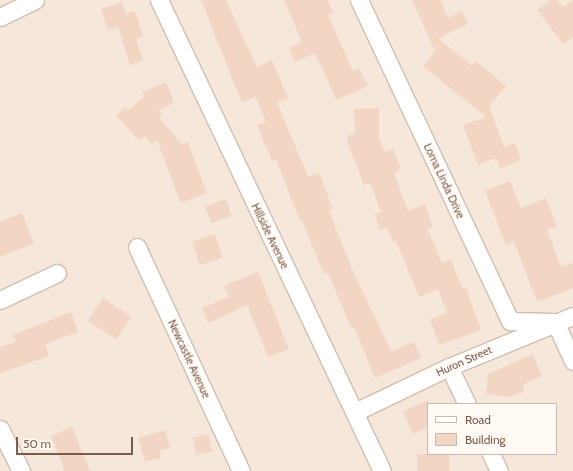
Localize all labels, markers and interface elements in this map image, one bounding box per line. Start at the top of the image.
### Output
street label: Loma Linda Drive [421,141,467,221]
street label: Hillside Avenue [248,201,292,271]
street label: Newcastle Avenue [165,318,213,400]
street label: Huron Street [434,343,494,379]
legend [427,403,557,455]
text: Road [465,412,491,427]
scale bar [18,429,135,455]
text: Building [465,432,506,447]
text: 50 m [23,436,51,451]

